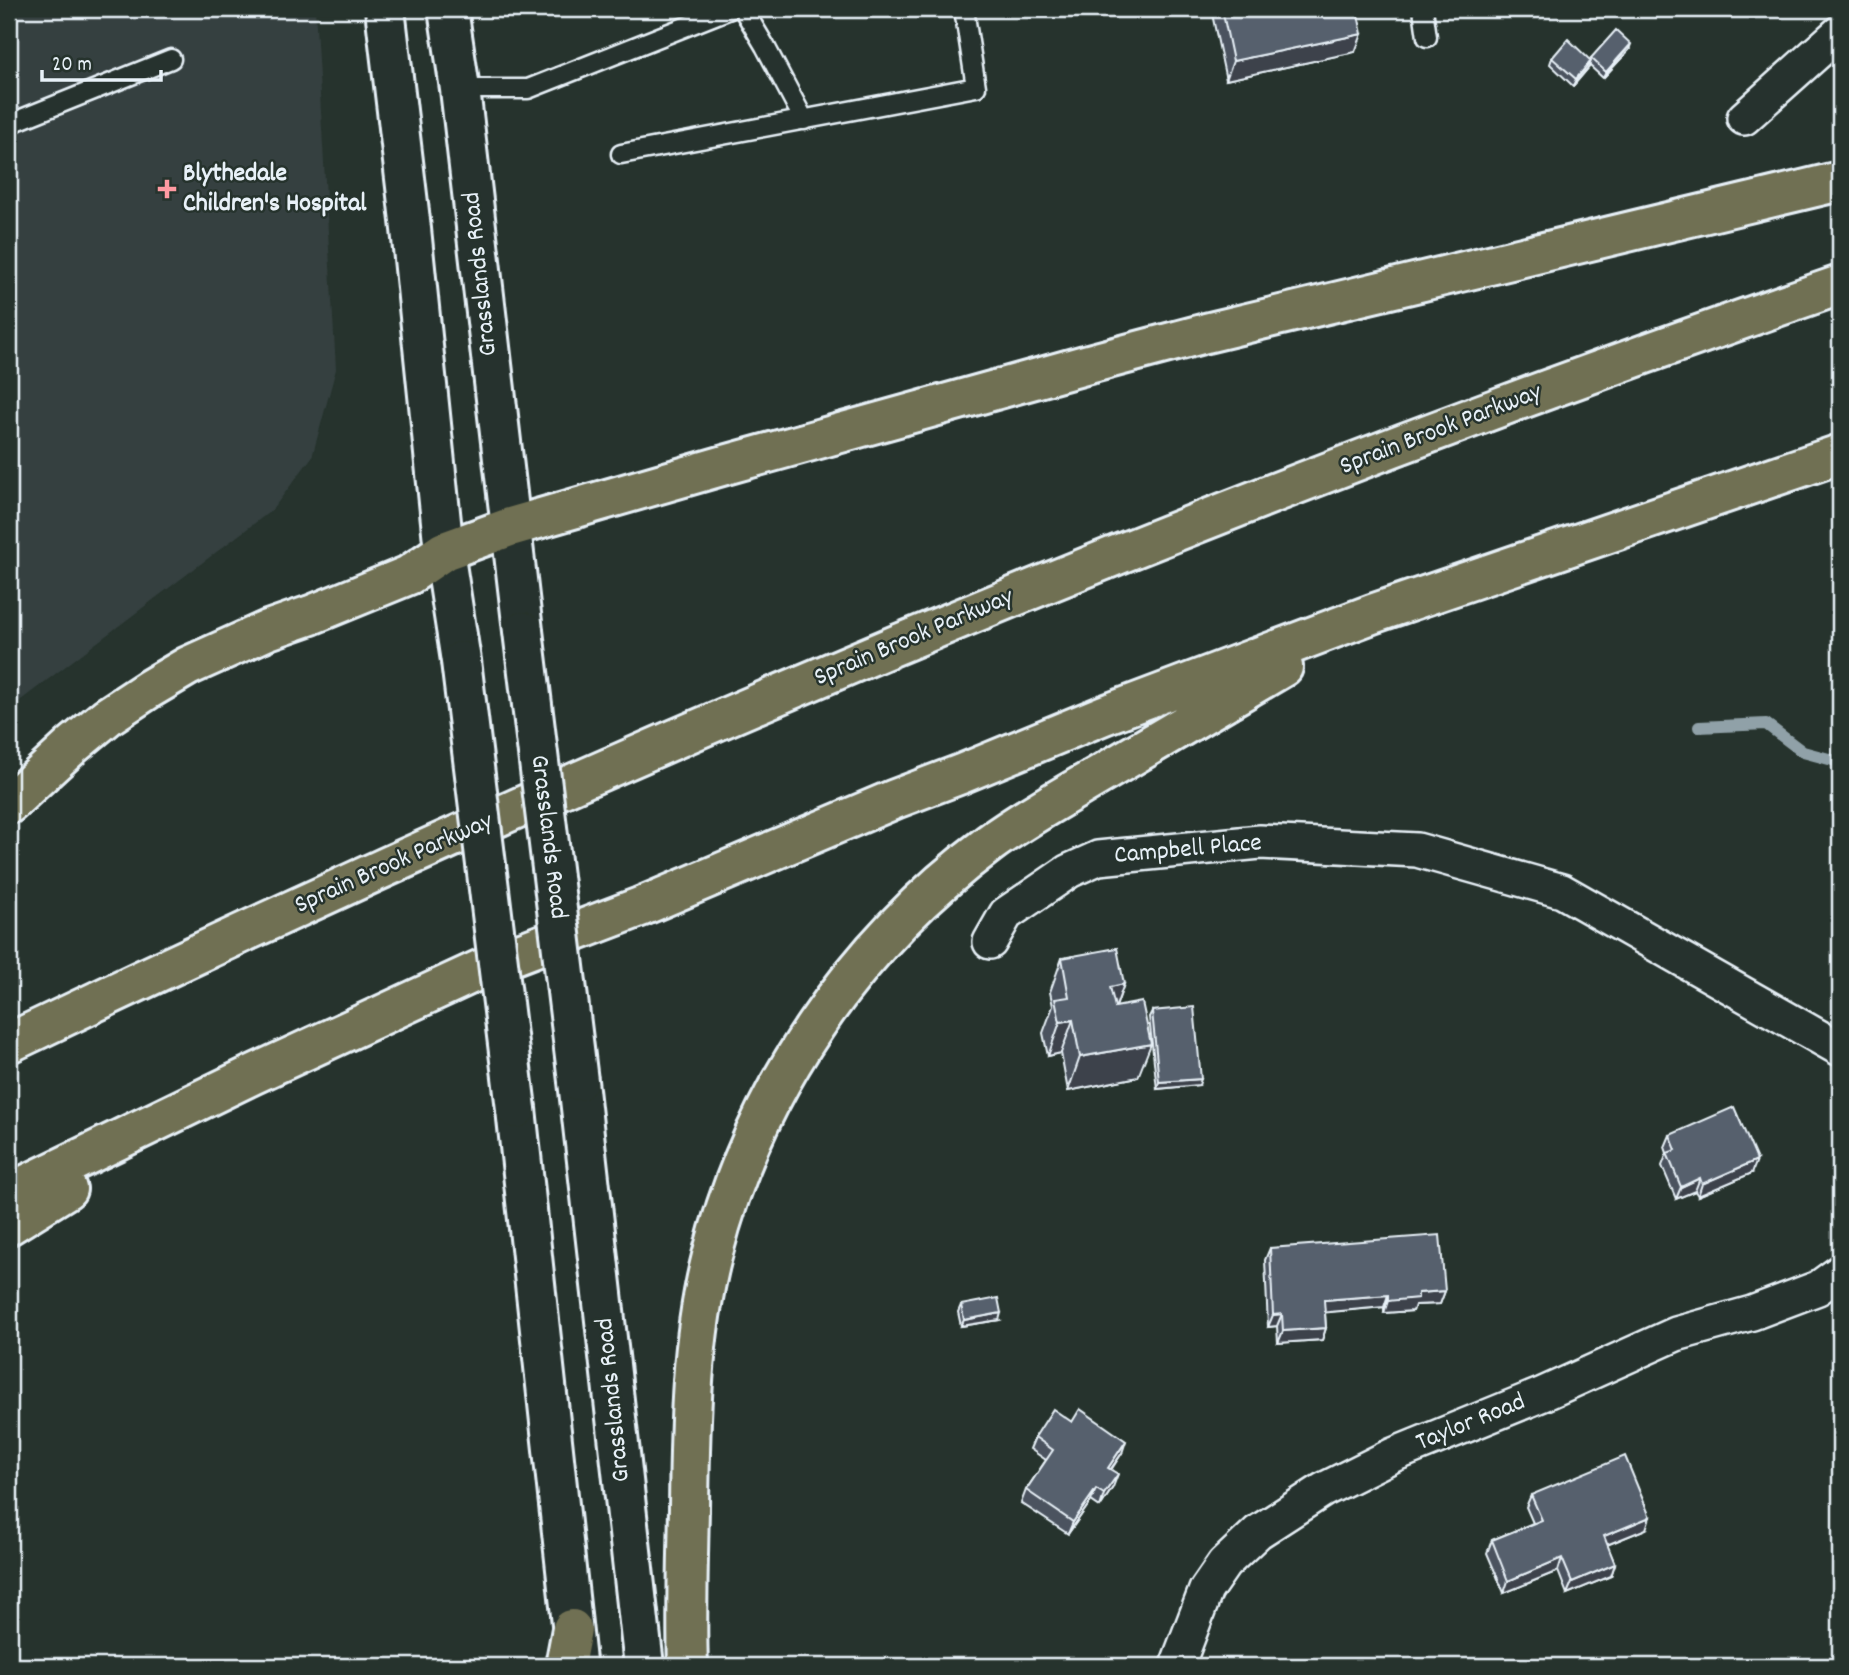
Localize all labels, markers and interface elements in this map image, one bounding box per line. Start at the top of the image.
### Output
scale bar [42,38,161,82]
text: 20 m [52,51,92,81]
place label: Blythedale Children's Hospital [183,156,367,223]
marker: Blythedale Children's Hospital [157,179,177,199]
street label: Grasslands Road [454,190,508,358]
street label: Sprain Brook Parkway [1335,374,1548,486]
street label: Sprain Brook Parkway [809,579,1020,697]
street label: Grasslands Road [520,753,576,921]
street label: Sprain Brook Parkway [289,803,499,924]
street label: Campbell Place [1113,825,1263,875]
street label: Grasslands Road [587,1316,641,1484]
street label: Taylor Road [1411,1384,1531,1462]

